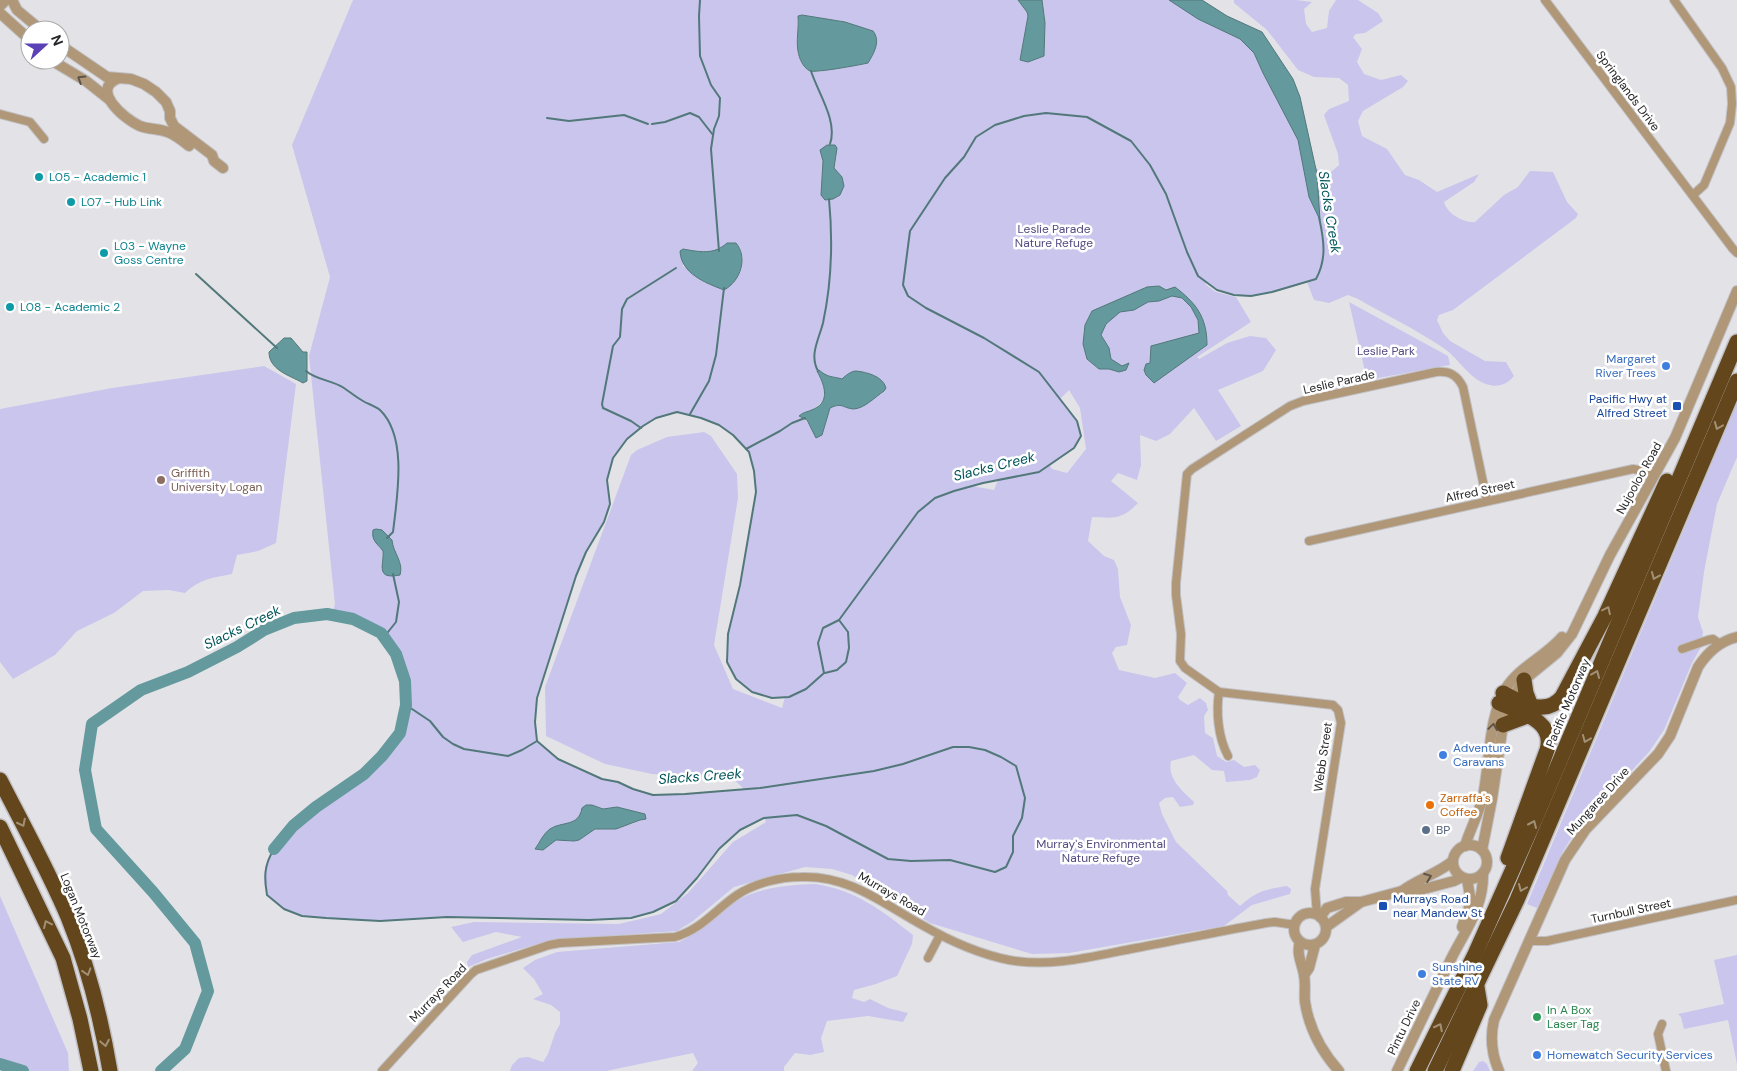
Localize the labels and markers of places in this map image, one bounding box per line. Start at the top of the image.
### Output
place label: L05 - Academic 1 [49,169,146,185]
marker: L05 - Academic 1 [33,171,45,183]
place label: L07 - Hub Link [81,194,162,210]
marker: L07 - Hub Link [65,196,77,208]
place label: L03 - Wayne Goss Centre [114,238,186,268]
marker: L03 - Wayne Goss Centre [98,247,110,259]
place label: L08 - Academic 2 [20,299,120,315]
marker: L08 - Academic 2 [4,301,16,313]
place label: Margaret River Trees [1596,351,1656,381]
marker: Margaret River Trees [1660,360,1672,372]
place label: Pacific Hwy at Alfred Street [1589,391,1667,421]
marker: Pacific Hwy at Alfred Street [1671,400,1683,412]
place label: Griffith University Logan [171,465,263,495]
marker: Griffith University Logan [155,474,167,486]
place label: Adventure Caravans [1453,740,1511,770]
marker: Adventure Caravans [1437,749,1449,761]
place label: Zarraffa's Coffee [1440,790,1491,820]
marker: Zarraffa's Coffee [1424,799,1436,811]
place label: BP [1436,822,1450,838]
marker: BP [1420,824,1432,836]
place label: Murrays Road near Mandew St [1393,891,1483,921]
marker: Murrays Road near Mandew St [1377,900,1389,912]
place label: Sunshine State RV [1432,959,1482,989]
marker: Sunshine State RV [1416,968,1428,980]
place label: In A Box Laser Tag [1547,1002,1600,1032]
marker: In A Box Laser Tag [1531,1011,1543,1023]
place label: Homewatch Security Services [1547,1047,1713,1063]
marker: Homewatch Security Services [1531,1049,1543,1061]

